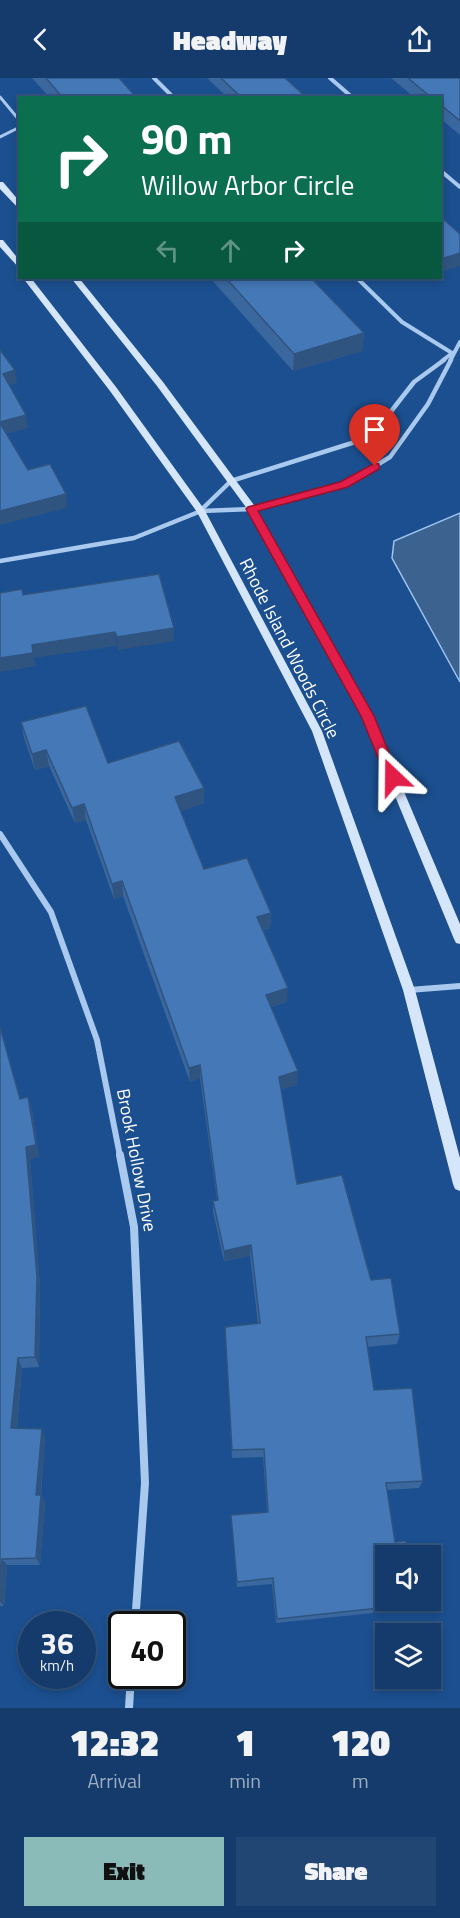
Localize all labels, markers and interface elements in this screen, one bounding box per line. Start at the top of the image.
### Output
text: Headway [173,19,287,60]
icon: back [24,23,57,56]
icon: share [403,23,436,56]
text: 90 m [141,106,233,170]
icon: right [42,120,120,198]
text: Willow Arbor Circle [141,164,354,205]
icon: left [151,234,184,267]
icon: ahead [214,234,247,267]
icon: right [277,234,310,267]
pin [349,404,400,466]
icon: arrive [358,413,391,446]
street label: Rhode Island Woods Circle [233,553,347,743]
position arrow [361,745,425,809]
street label: Brook Hollow Drive [110,1086,164,1234]
map controls [375,1545,441,1689]
button: sound [375,1545,441,1611]
speed limit sign: 40 [108,1611,186,1689]
text: 36 [40,1620,74,1666]
button: layers [375,1623,441,1689]
text: km/h [40,1654,74,1677]
text: 12:32 [70,1715,159,1770]
text: 1 [235,1715,255,1770]
text: 120 [331,1715,390,1770]
text: Arrival [87,1765,142,1796]
text: min [229,1765,261,1796]
text: m [352,1765,369,1796]
button: Exit [24,1837,224,1906]
button: Share [236,1837,436,1906]

